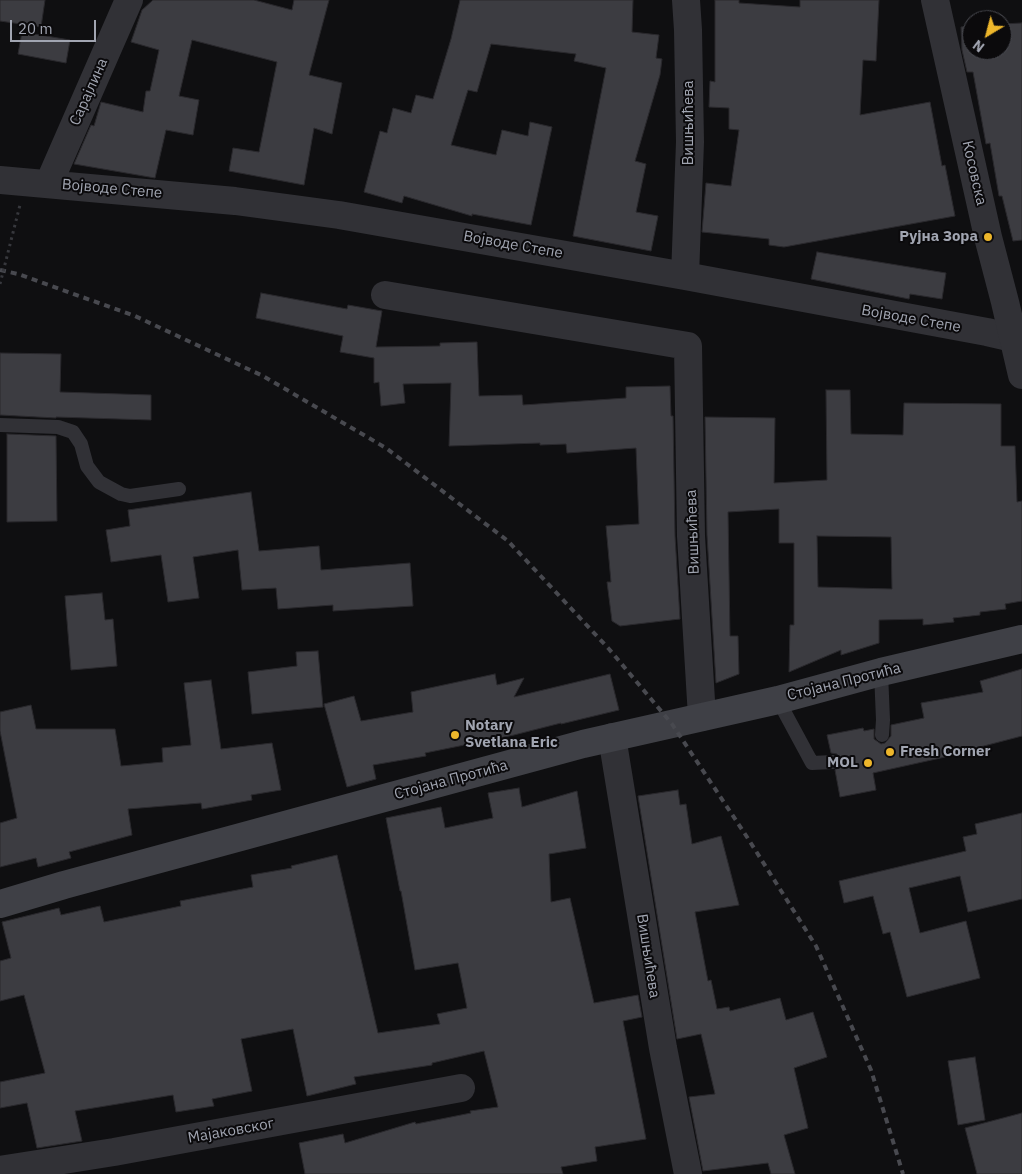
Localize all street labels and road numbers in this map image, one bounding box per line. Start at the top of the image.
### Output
street label: Сарајлина [66,55,112,129]
street label: Вишњићева [680,81,698,165]
street label: Косовска [958,139,990,207]
street label: Војводе Степе [61,176,163,202]
street label: Војводе Степе [462,227,564,263]
street label: Војводе Степе [860,301,962,337]
street label: Вишњићева [683,489,703,575]
street label: Стојана Протића [785,659,903,705]
street label: Стојана Протића [392,756,510,804]
street label: Вишњићева [632,913,664,999]
street label: Мајаковског [186,1115,276,1147]

